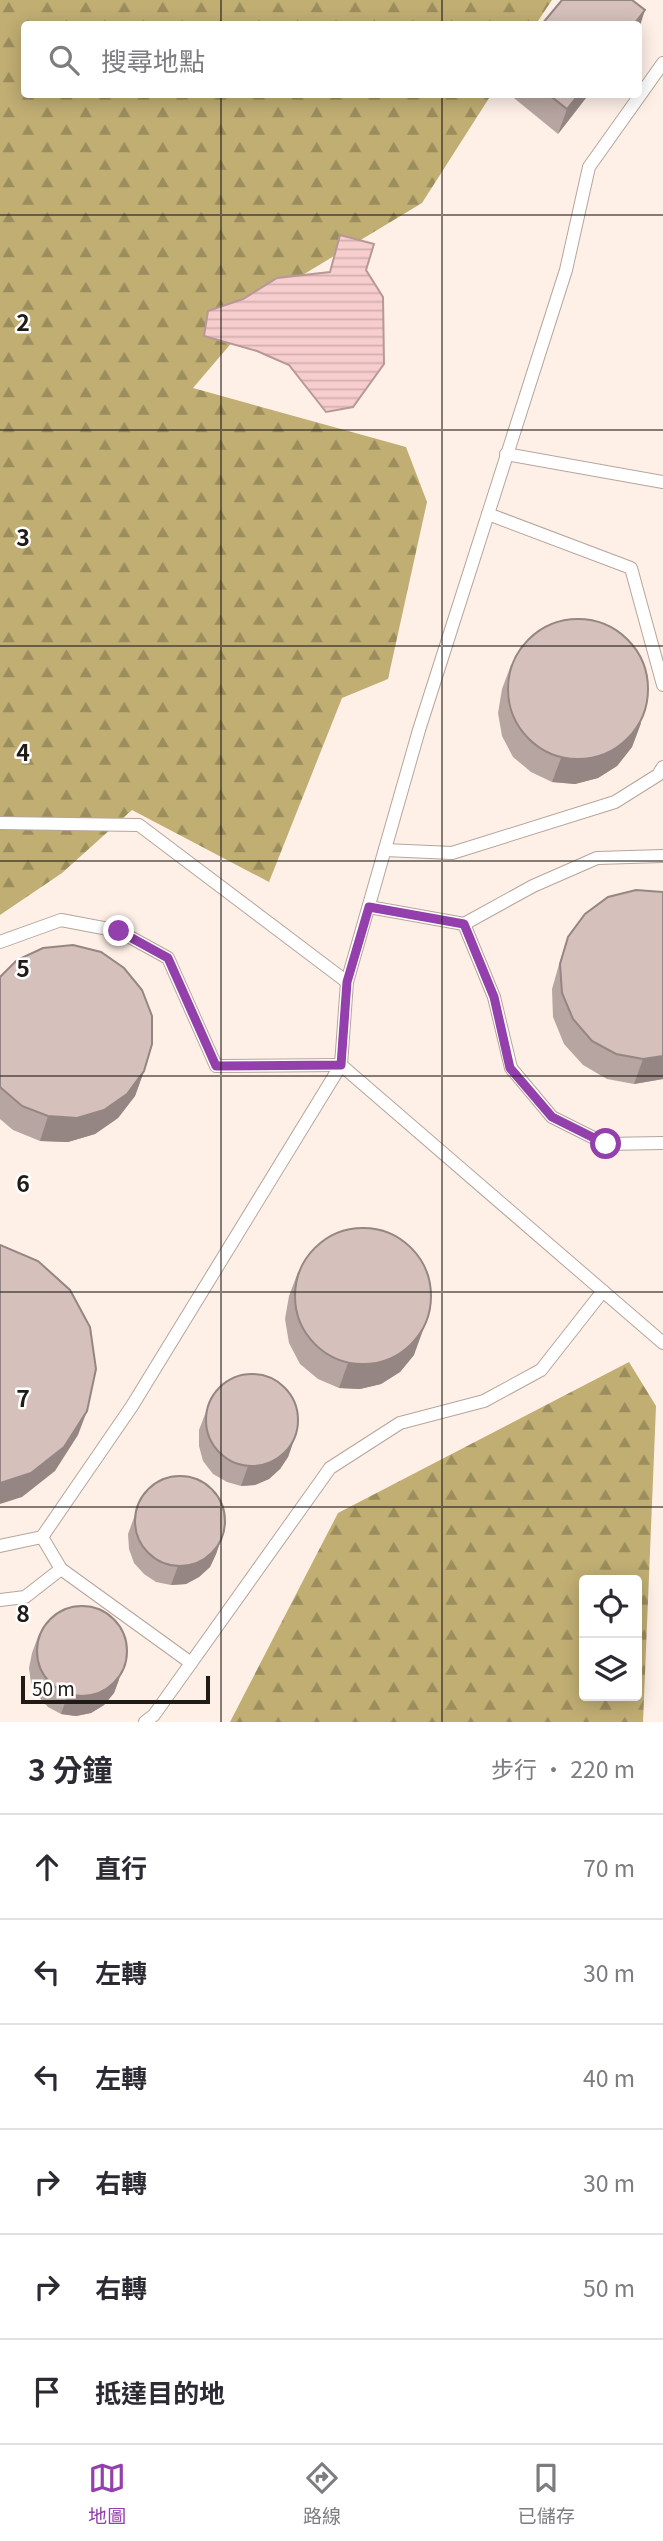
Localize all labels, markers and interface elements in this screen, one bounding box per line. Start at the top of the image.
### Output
search box [21,21,642,98]
icon: search [45,41,83,79]
text: 搜尋地點 [101,41,205,78]
text: 2 [16,304,30,338]
text: 3 [16,519,30,553]
text: 4 [16,734,30,768]
route end [103,915,134,946]
text: 5 [16,950,30,984]
route start [590,1128,621,1159]
text: 6 [16,1165,30,1199]
text: 7 [16,1380,30,1414]
map controls [579,1575,642,1701]
button: locate [579,1575,642,1638]
text: 8 [16,1595,30,1629]
button: layers [579,1638,642,1701]
scale bar [21,1673,210,1705]
text: 50 m [32,1674,75,1701]
text: 3 分鐘 [28,1746,113,1790]
text: 步行 · 220 m [491,1751,635,1785]
icon: ahead [28,1848,66,1886]
text: 直行 [95,1848,147,1885]
text: 70 m [583,1850,635,1884]
icon: left [28,1953,66,1991]
text: 左轉 [95,1953,147,1990]
text: 30 m [583,1955,635,1989]
icon: left [28,2058,66,2096]
text: 左轉 [95,2058,147,2095]
text: 40 m [583,2060,635,2094]
icon: right [28,2163,66,2201]
text: 右轉 [95,2163,147,2200]
text: 30 m [583,2165,635,2199]
icon: right [28,2268,66,2306]
text: 右轉 [95,2268,147,2305]
text: 50 m [583,2270,635,2304]
icon: arrive [28,2373,66,2411]
text: 抵達目的地 [95,2373,225,2410]
tab: 地圖 [88,2459,126,2528]
tab: 路線 [303,2459,341,2528]
tab: 已儲存 [518,2459,575,2528]

